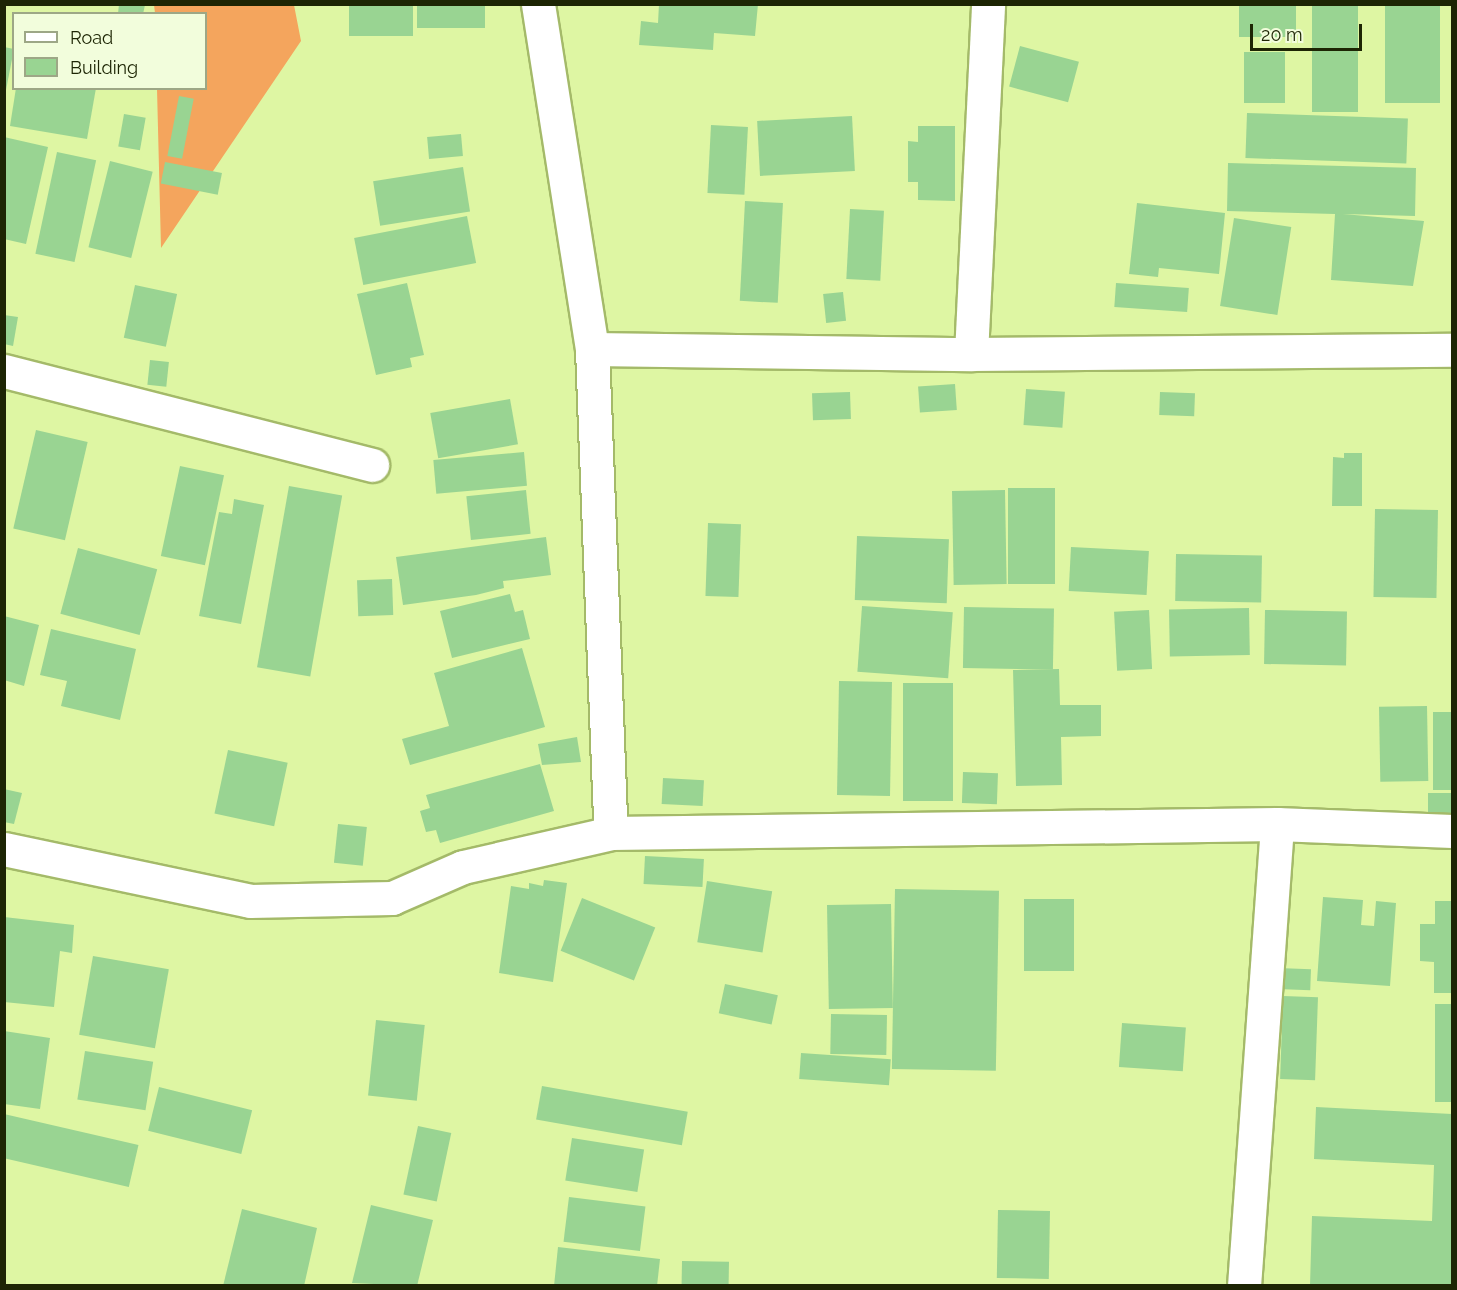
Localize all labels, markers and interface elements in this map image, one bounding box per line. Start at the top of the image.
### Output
legend [12,12,207,90]
scale bar [1253,12,1366,50]
text: 20 m [1261,24,1303,45]
text: Road [70,27,113,48]
text: Building [70,57,138,78]

